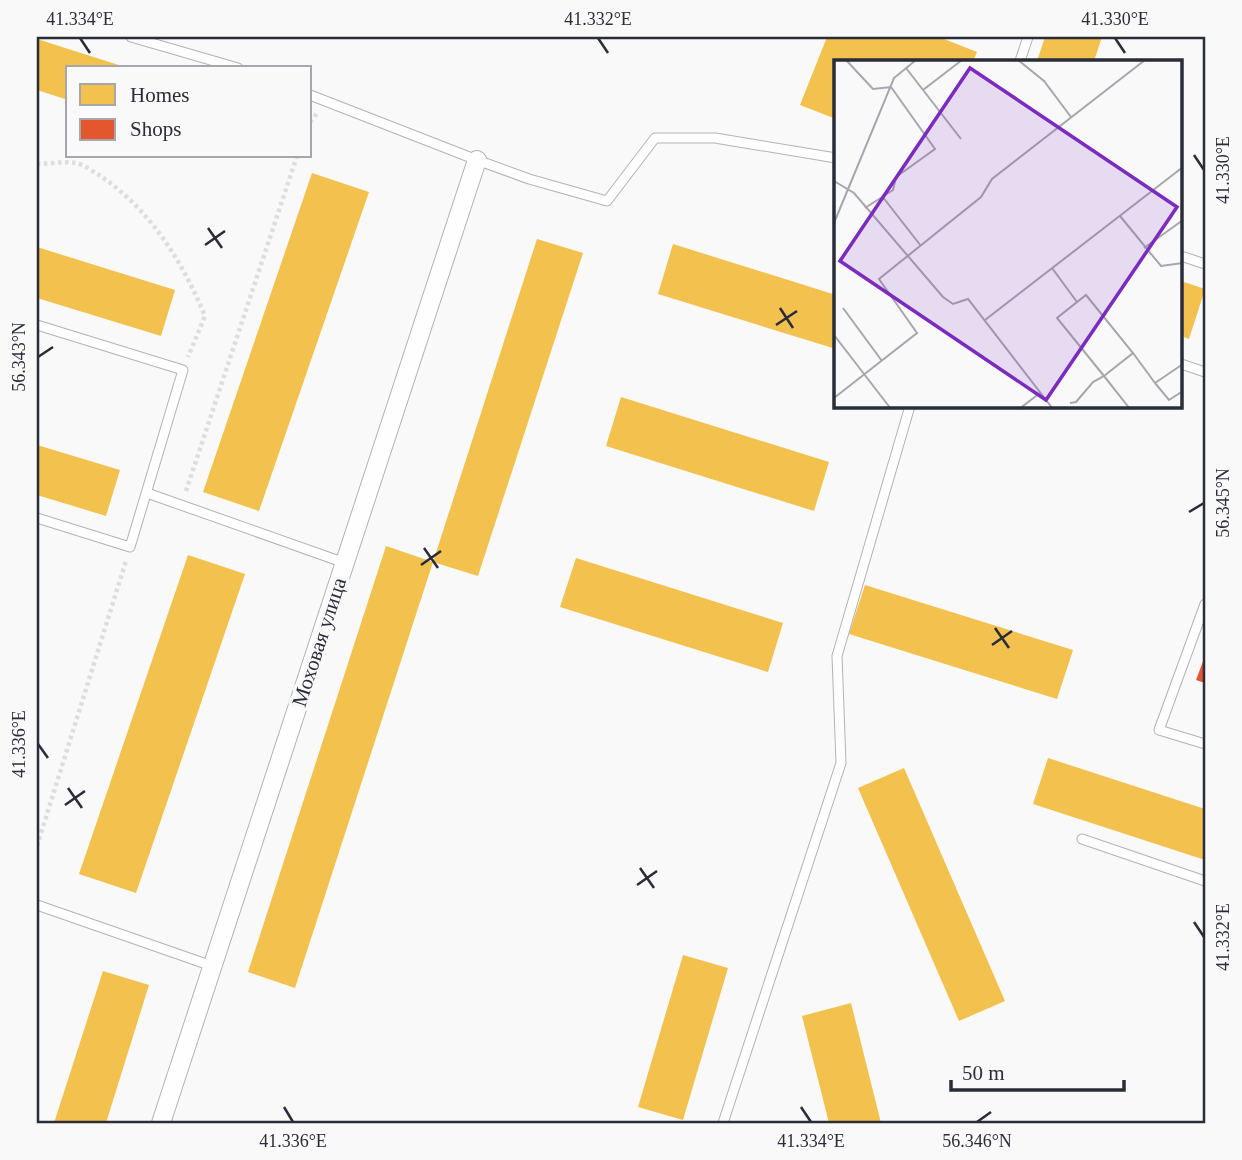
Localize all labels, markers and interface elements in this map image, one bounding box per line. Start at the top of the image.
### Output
text: 41.334°E [46,9,114,29]
text: 41.332°E [564,9,632,29]
text: 41.330°E [1081,9,1149,29]
inset map [834,60,1182,408]
legend [66,66,312,158]
text: Homes [130,83,190,107]
text: Shops [130,117,181,141]
text: 41.330°E [1213,136,1233,204]
text: 56.343°N [9,322,29,392]
text: 56.345°N [1213,468,1233,538]
street label: Моховая улица [287,574,351,709]
text: 41.336°E [9,710,29,778]
text: 41.332°E [1213,903,1233,971]
scale bar [951,1048,1125,1092]
text: 50 m [962,1061,1005,1085]
text: 41.336°E [259,1131,327,1151]
text: 41.334°E [777,1131,845,1151]
text: 56.346°N [942,1131,1012,1151]

